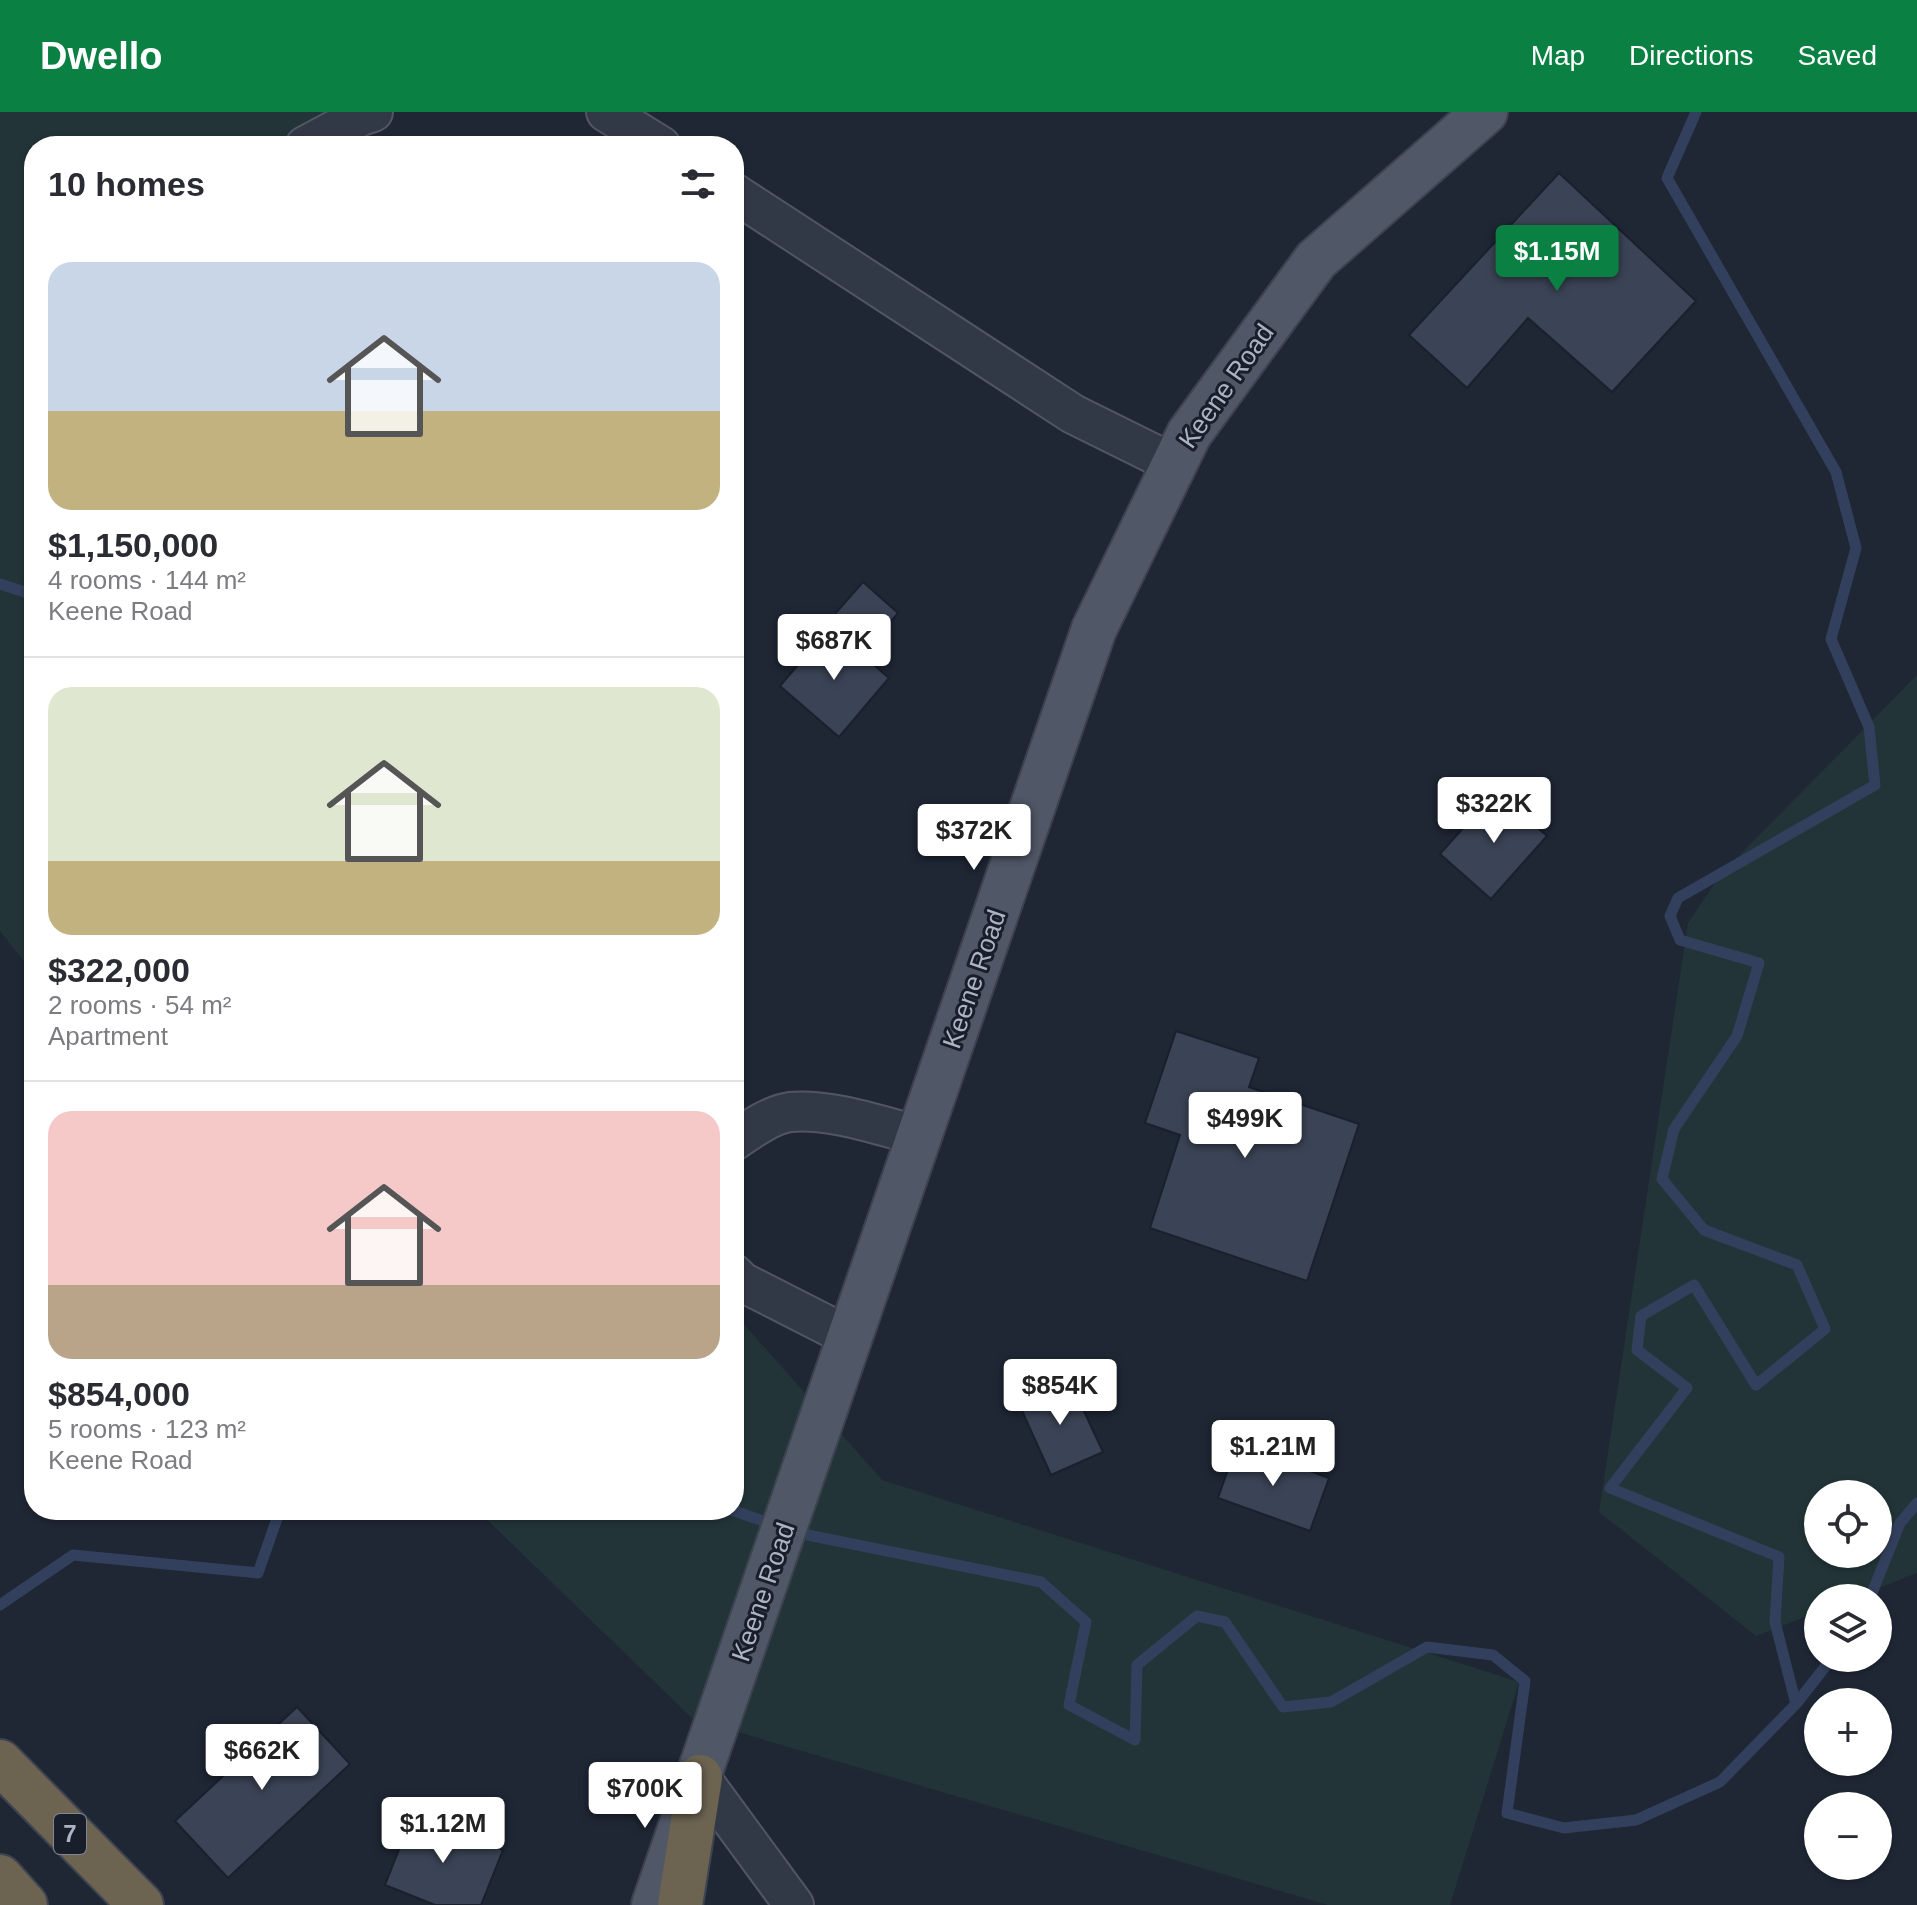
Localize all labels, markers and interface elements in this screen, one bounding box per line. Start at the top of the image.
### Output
text: Dwello [40,35,162,77]
text: Map [1531,40,1585,71]
text: Directions [1629,40,1754,71]
text: Saved [1798,40,1877,71]
icon: filters [676,162,720,206]
text: 10 homes [48,165,205,203]
pin: $1.15M [1492,225,1622,293]
text: $1.15M [1514,236,1600,266]
icon: home [312,314,456,458]
street label: Keene Road [1172,318,1280,454]
text: $1,150,000 [48,526,218,564]
text: 4 rooms · 144 m² [48,565,246,595]
text: Keene Road [48,596,193,626]
pin: $687K [778,614,890,682]
text: $687K [796,625,872,655]
icon: home [312,739,456,883]
pin: $322K [1438,777,1550,845]
text: $322K [1456,788,1532,818]
pin: $372K [918,804,1030,872]
text: $372K [936,815,1012,845]
street label: Keene Road [936,906,1012,1052]
text: $322,000 [48,951,190,989]
text: 2 rooms · 54 m² [48,990,232,1020]
text: Apartment [48,1021,168,1051]
pin: $499K [1189,1092,1301,1160]
text: $499K [1207,1103,1283,1133]
icon: home [312,1163,456,1307]
pin: $854K [1004,1359,1116,1427]
text: $854K [1022,1370,1098,1400]
text: $854,000 [48,1375,190,1413]
text: 5 rooms · 123 m² [48,1414,246,1444]
pin: $1.21M [1208,1420,1338,1488]
text: $1.21M [1230,1431,1316,1461]
text: Keene Road [48,1445,193,1475]
map controls [1804,1480,1892,1880]
button: locate [1804,1480,1892,1568]
street label: Keene Road [725,1519,801,1665]
button: layers [1804,1584,1892,1672]
button: + [1804,1688,1892,1776]
pin: $662K [206,1724,318,1792]
text: $662K [224,1735,300,1765]
pin: $700K [589,1762,701,1830]
text: $700K [607,1773,683,1803]
button: − [1804,1792,1892,1880]
pin: $1.12M [378,1797,508,1865]
text: $1.12M [400,1808,486,1838]
road number: 7 [54,1814,86,1854]

